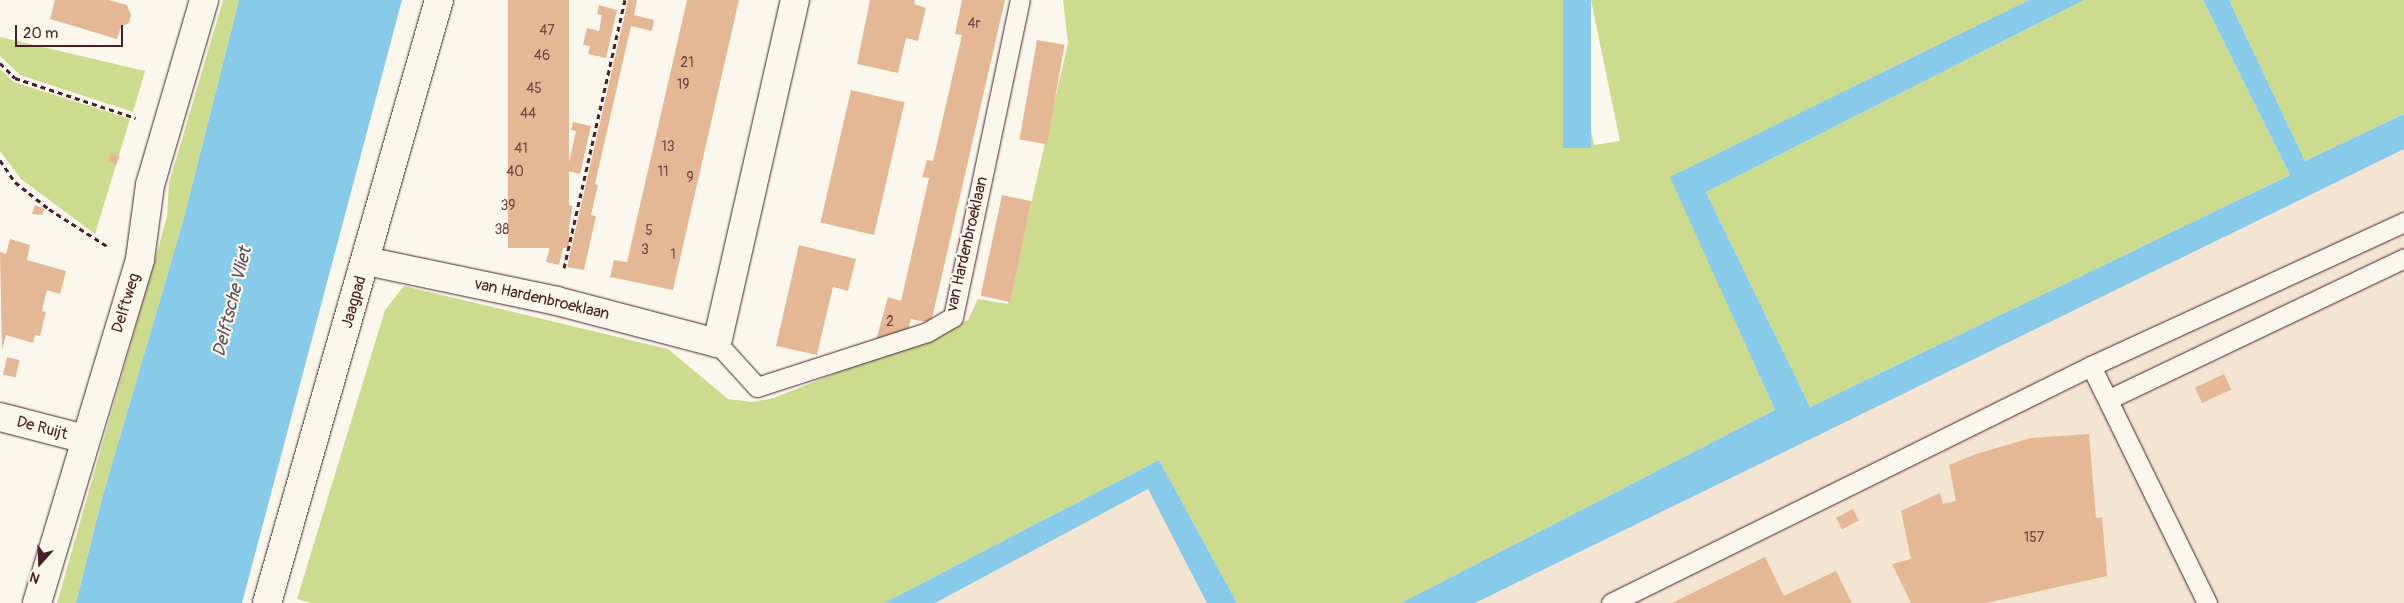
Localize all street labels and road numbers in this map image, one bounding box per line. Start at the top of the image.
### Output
street label: van Hardenbroeklaan [942,175,992,313]
street label: Delftweg [108,271,144,335]
street label: Jaagpad [337,274,371,330]
street label: van Hardenbroeklaan [473,274,611,324]
street label: De Ruijt [14,412,70,444]

